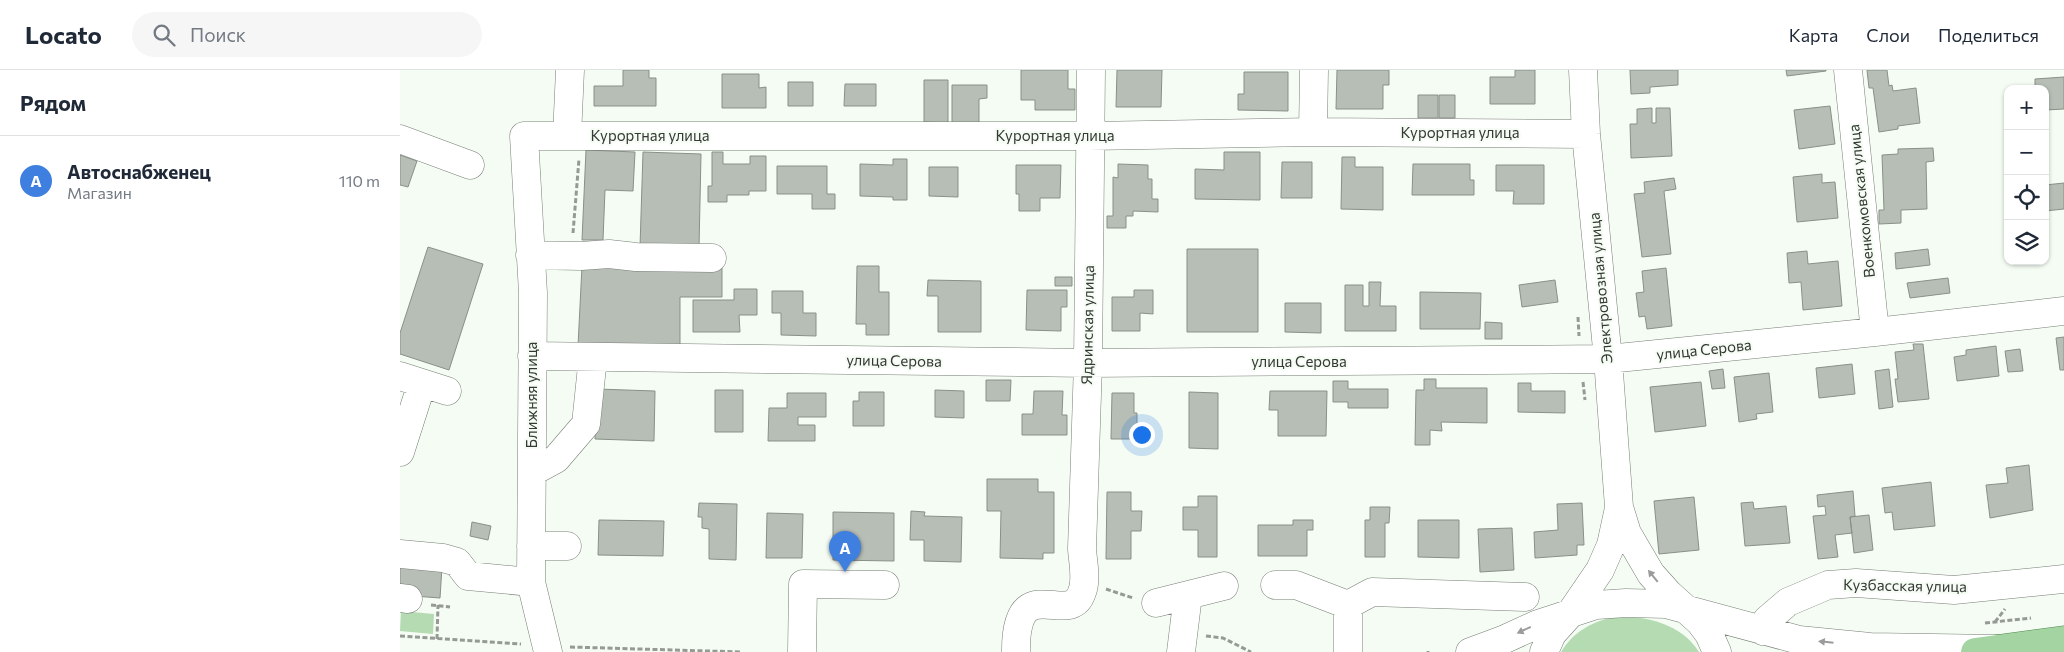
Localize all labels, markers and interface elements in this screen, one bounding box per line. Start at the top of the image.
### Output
search box [132,12,482,57]
text: Locato [25,20,102,49]
icon: search [150,21,178,49]
text: Поиск [190,23,246,46]
text: Карта [1789,24,1838,46]
text: Слои [1866,24,1910,46]
text: Поделиться [1938,24,2039,46]
map controls [2004,85,2049,265]
button: + [2004,85,2049,130]
text: Рядом [20,90,86,115]
street label: Курортная улица [1401,123,1519,141]
street label: Военкомовская улица [1844,123,1878,279]
street label: Курортная улица [591,126,709,144]
street label: Курортная улица [996,126,1114,144]
button: − [2004,130,2049,175]
text: Автоснабженец [67,160,211,183]
text: A [30,171,42,190]
text: 110 m [339,171,380,190]
button: locate [2004,175,2049,220]
text: Магазин [67,183,132,202]
street label: Электровозная улица [1584,212,1616,364]
button: layers [2004,220,2049,265]
street label: Ядринская улица [1077,265,1097,385]
street label: улица Серова [1655,335,1752,363]
street label: Ближняя улица [522,342,540,448]
street label: улица Серова [846,350,942,370]
street label: улица Серова [1251,352,1347,370]
your location [1129,422,1155,448]
pin: A [829,531,861,572]
one-way arrow [1648,569,1659,582]
street label: Кузбасская улица [1843,575,1967,595]
one-way arrow [1517,627,1531,635]
one-way arrow [1817,638,1833,646]

